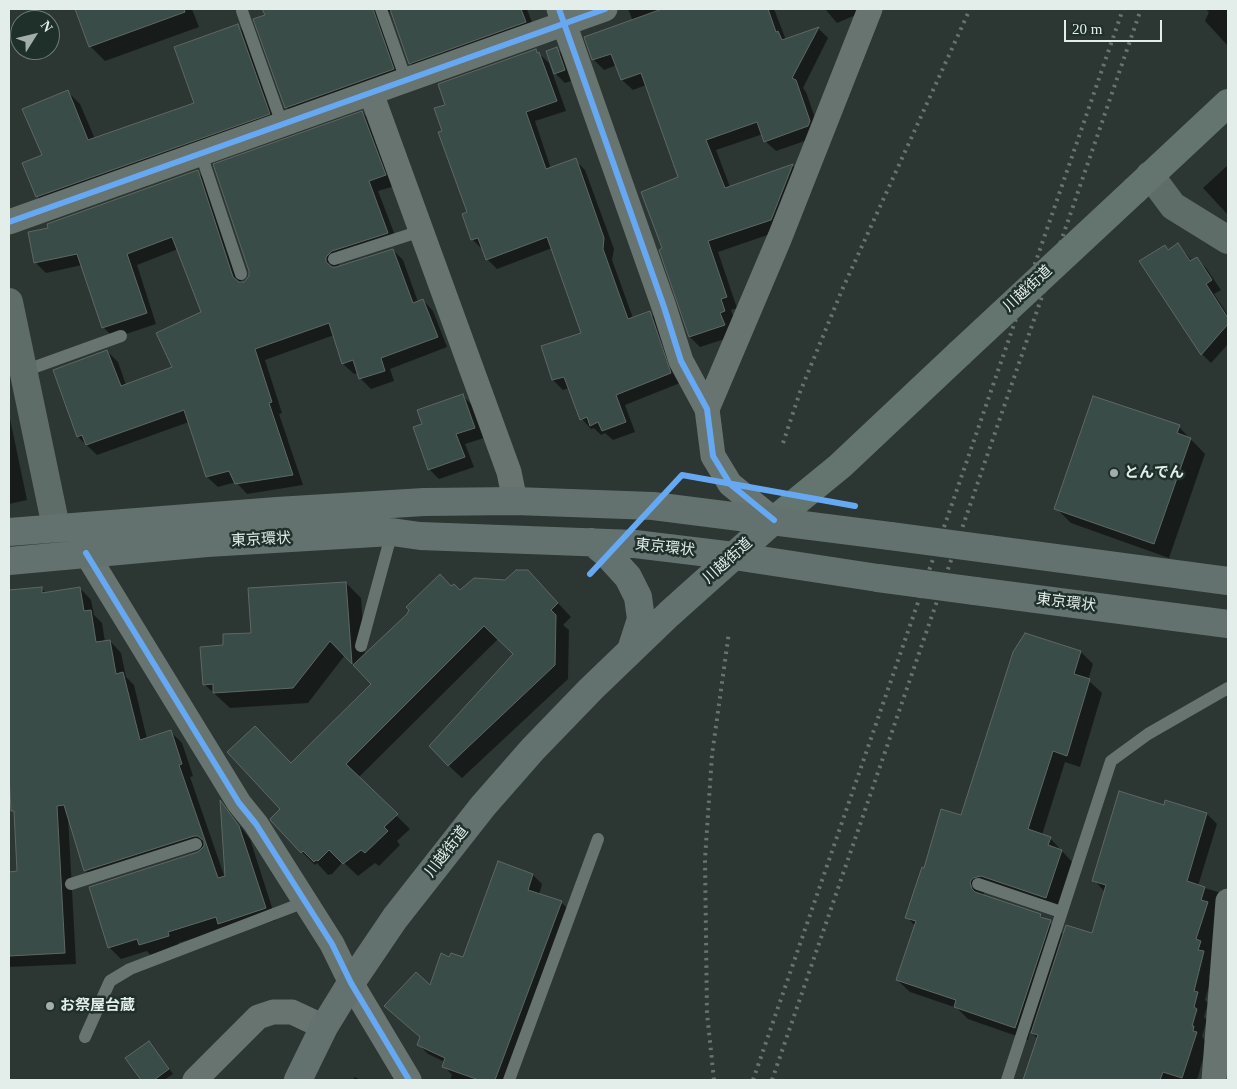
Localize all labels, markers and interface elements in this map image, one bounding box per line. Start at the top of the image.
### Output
north arrow [10,10,60,60]
scale bar [1067,10,1164,42]
text: N [38,18,56,35]
text: 20 m [1072,21,1102,37]
street label: 川越街道 [1000,262,1056,316]
place label: とんでん [1124,464,1184,482]
marker: とんでん [1108,467,1120,479]
street label: 東京環状 [231,529,291,551]
street label: 川越街道 [700,534,756,588]
street label: 東京環状 [634,536,696,560]
street label: 東京環状 [1035,590,1097,616]
street label: 川越街道 [421,823,473,881]
place label: お祭屋台蔵 [60,997,135,1015]
marker: お祭屋台蔵 [44,1000,56,1012]

